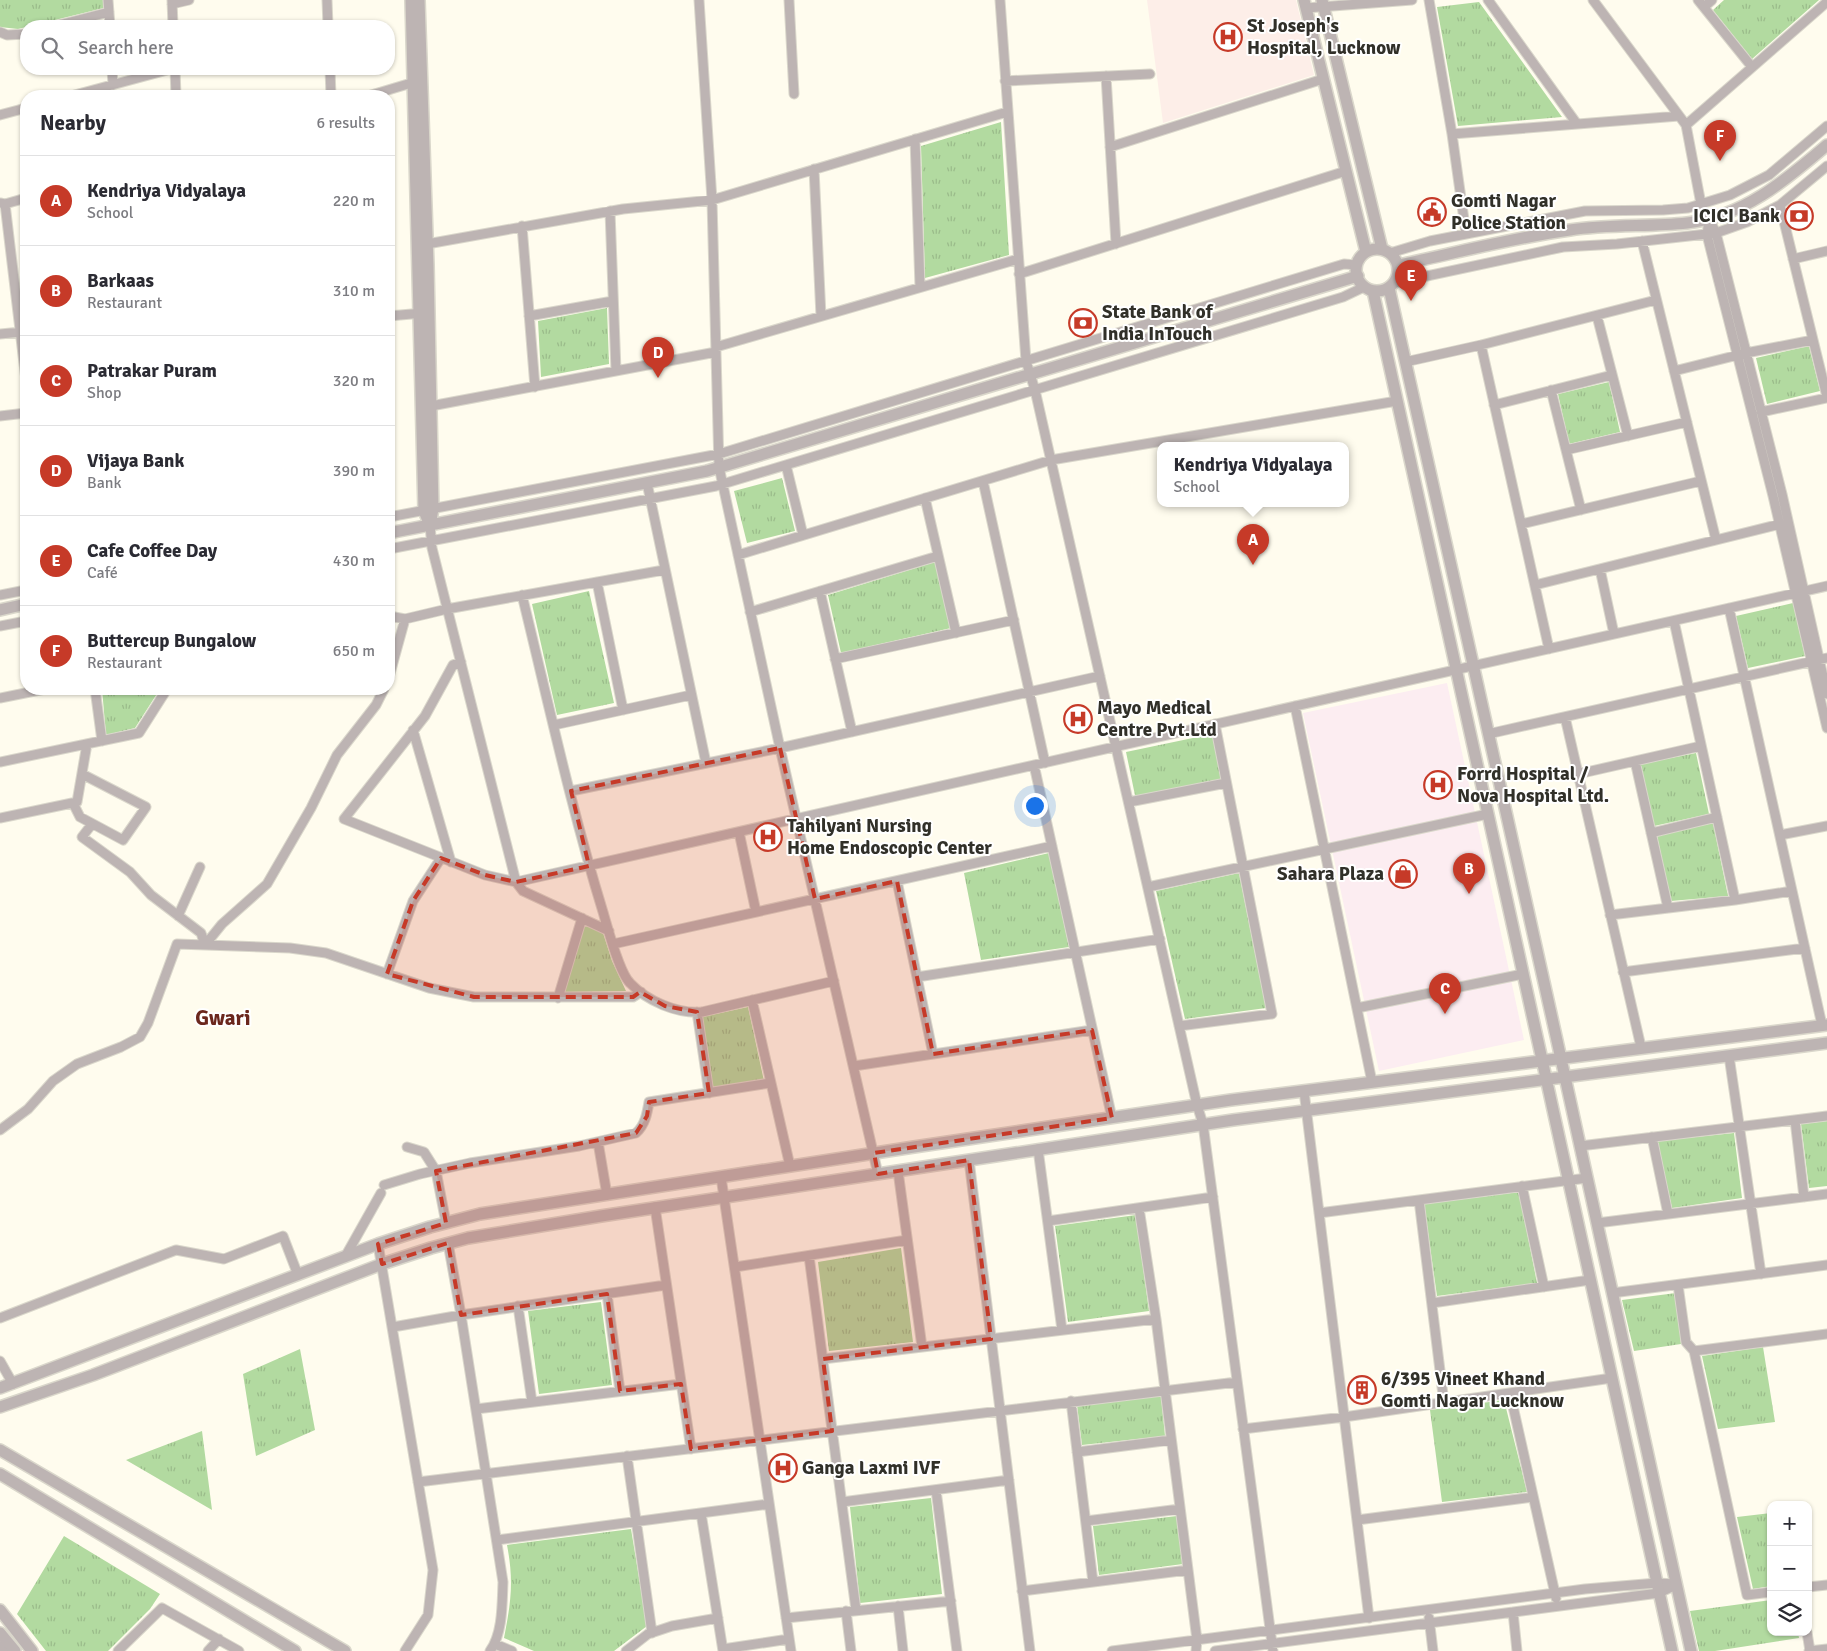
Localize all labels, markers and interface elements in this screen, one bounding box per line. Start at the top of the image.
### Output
place label: St Joseph's Hospital, Lucknow [1247,14,1401,60]
search box [20,20,395,75]
hospital icon: St Joseph's Hospital, Lucknow [1213,22,1243,52]
icon: search [38,34,66,62]
text: Search here [78,36,174,60]
text: Nearby [40,110,106,136]
text: 6 results [316,113,375,133]
pin: F [1704,120,1736,161]
text: Kendriya Vidyalaya [87,179,246,203]
place label: Gomti Nagar Police Station [1451,189,1566,235]
text: A [51,191,61,211]
text: 220 m [333,191,375,211]
public building icon: Gomti Nagar Police Station [1417,197,1447,227]
bank icon: ICICI Bank [1784,201,1814,231]
text: School [87,203,133,223]
place label: ICICI Bank [1693,204,1780,228]
pin: E [1395,260,1427,301]
text: Barkaas [87,269,154,293]
text: B [51,281,61,301]
text: 310 m [333,281,375,301]
text: Restaurant [87,293,162,313]
place label: State Bank of India InTouch [1102,300,1214,346]
bank icon: State Bank of India InTouch [1068,308,1098,338]
pin: D [642,337,674,378]
text: Patrakar Puram [87,359,217,383]
text: C [51,371,61,391]
text: 320 m [333,371,375,391]
text: Shop [87,383,121,403]
popup [1157,442,1349,507]
text: Vijaya Bank [87,449,184,473]
text: Kendriya Vidyalaya [1173,453,1333,477]
text: D [51,461,61,481]
text: 390 m [333,461,375,481]
text: Bank [87,473,122,493]
text: School [1173,477,1220,497]
pin: A [1237,524,1269,565]
text: Cafe Coffee Day [87,539,217,563]
text: E [51,551,61,571]
text: 430 m [333,551,375,571]
text: Café [87,563,118,583]
text: Buttercup Bungalow [87,629,256,653]
text: F [52,641,60,661]
text: 650 m [333,641,375,661]
text: Restaurant [87,653,162,673]
place label: Mayo Medical Centre Pvt.Ltd [1097,696,1217,742]
hospital icon: Mayo Medical Centre Pvt.Ltd [1063,704,1093,734]
place label: Forrd Hospital / Nova Hospital Ltd. [1457,762,1609,808]
hospital icon: Forrd Hospital / Nova Hospital Ltd. [1423,770,1453,800]
your location [1022,793,1048,819]
place label: Tahilyani Nursing Home Endoscopic Center [787,814,992,860]
hospital icon: Tahilyani Nursing Home Endoscopic Center [753,822,783,852]
pin: B [1453,853,1485,894]
shop icon: Sahara Plaza [1388,859,1418,889]
place label: Sahara Plaza [1277,862,1384,886]
pin: C [1429,973,1461,1014]
district label: Gwari [195,1005,251,1031]
place label: 6/395 Vineet Khand Gomti Nagar Lucknow [1381,1367,1565,1413]
building icon: 6/395 Vineet Khand Gomti Nagar Lucknow [1347,1375,1377,1405]
hospital icon: Ganga Laxmi IVF [768,1453,798,1483]
place label: Ganga Laxmi IVF [802,1456,940,1480]
map controls [1767,1501,1812,1636]
button: + [1767,1501,1812,1546]
button: − [1767,1546,1812,1591]
button: layers [1767,1591,1812,1636]

